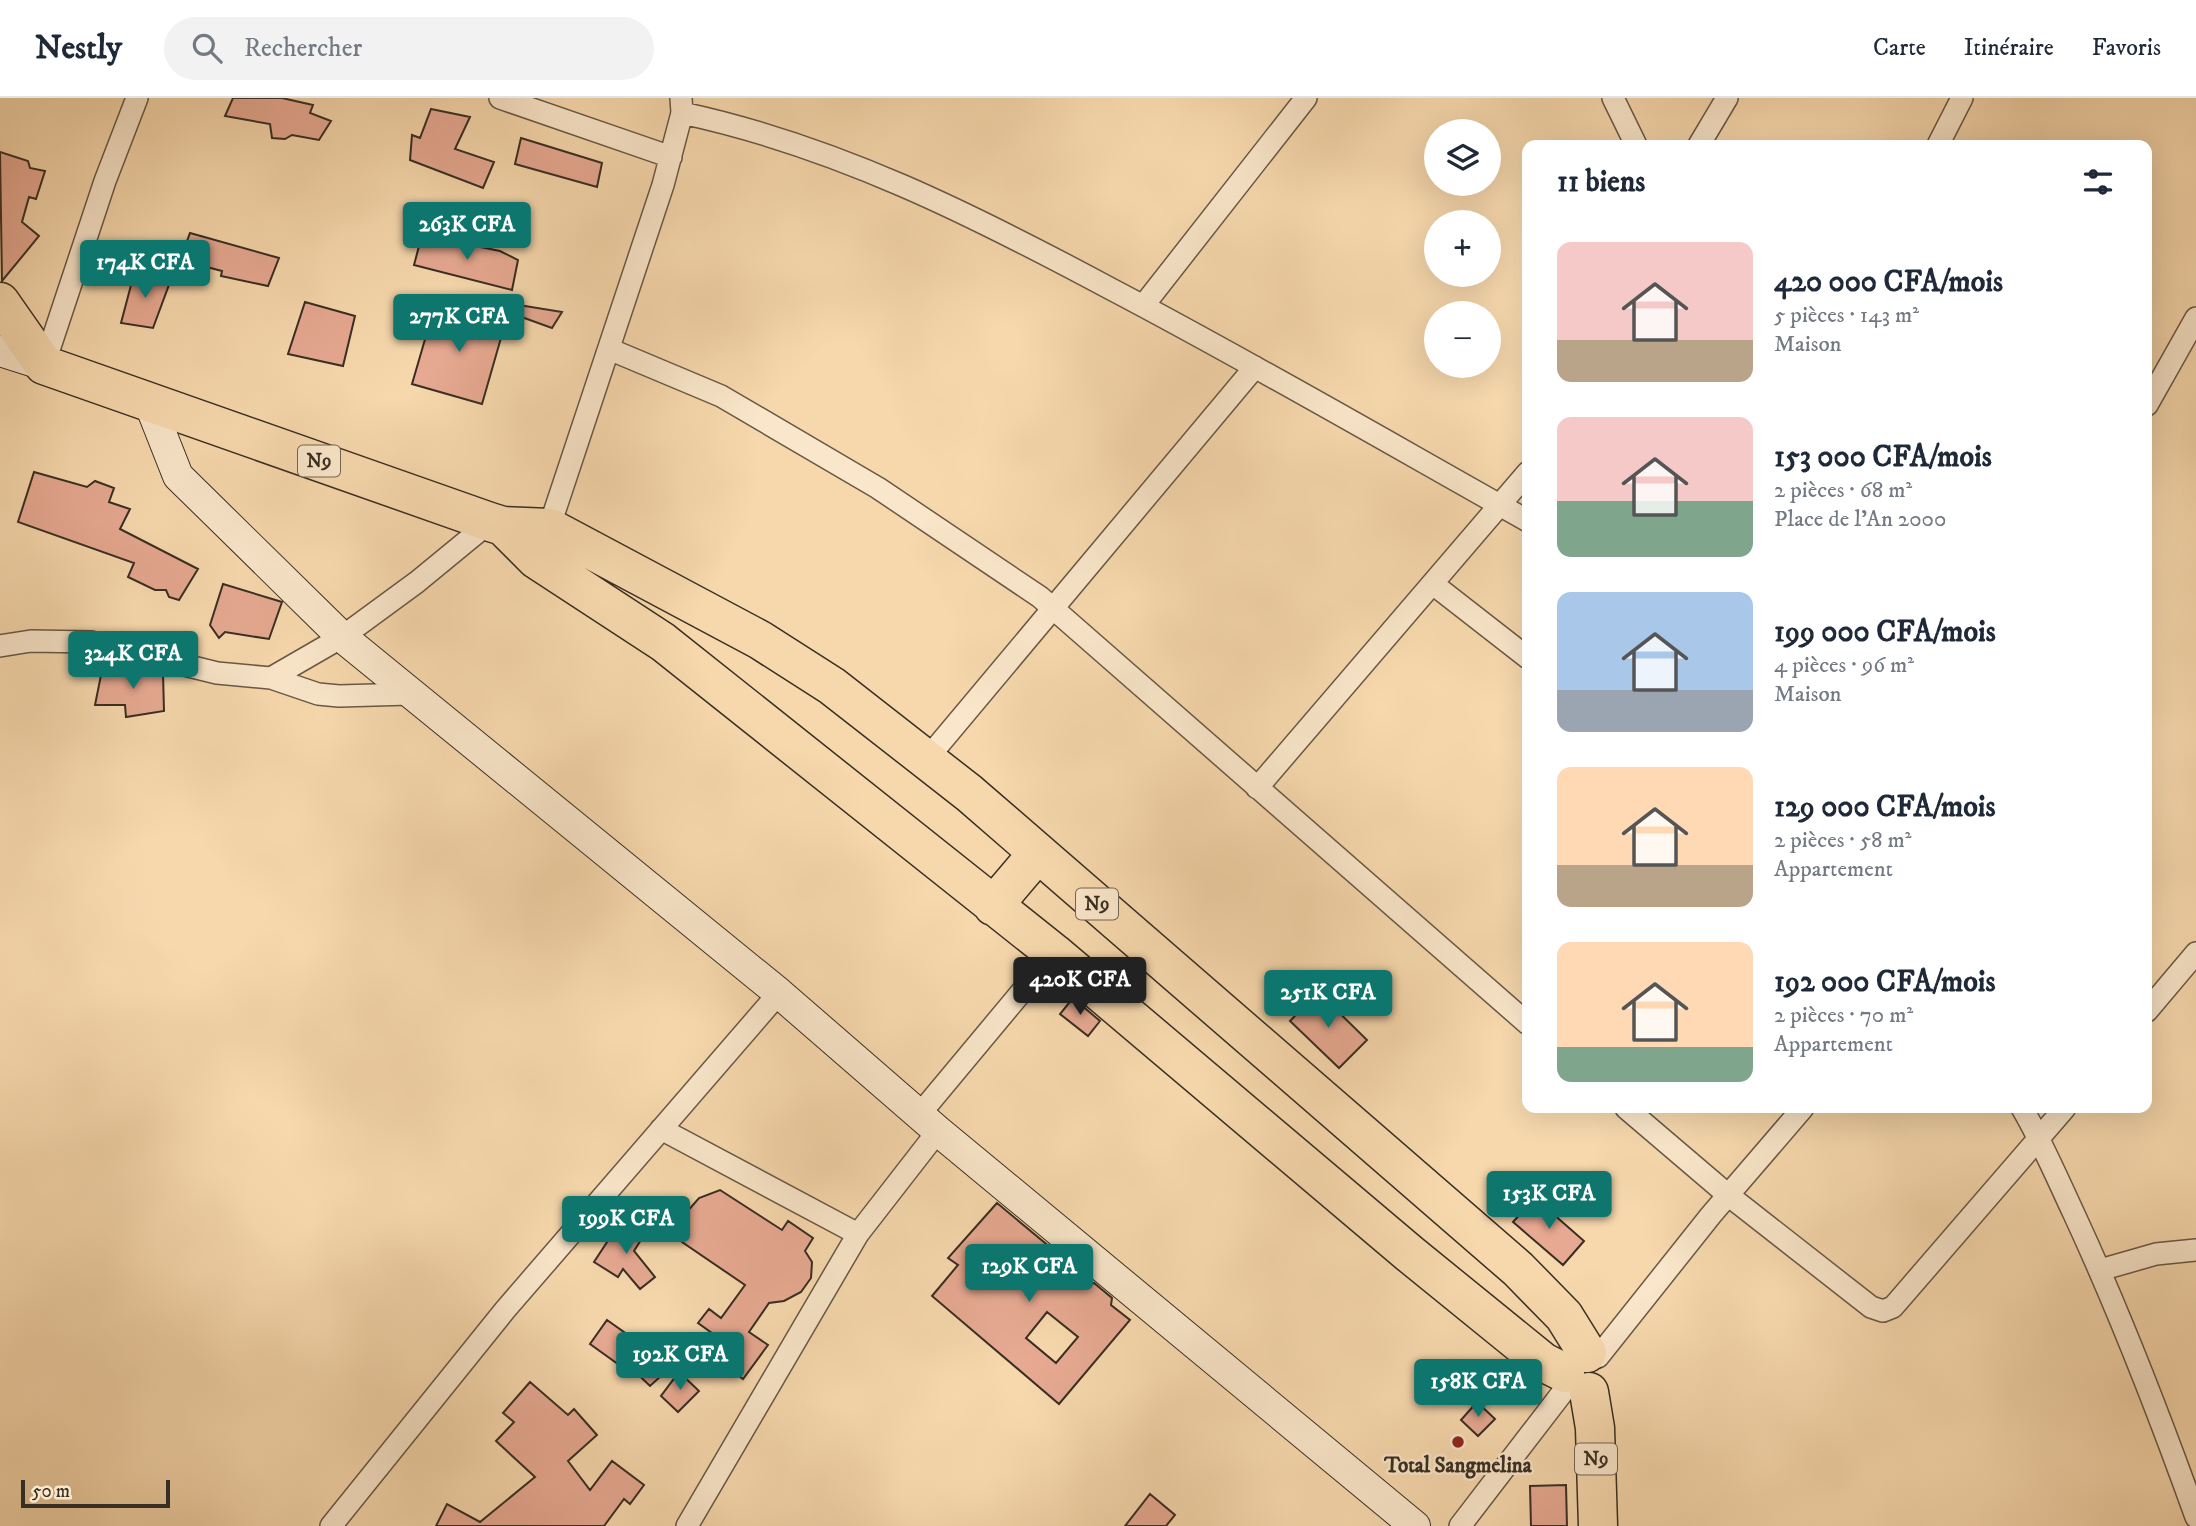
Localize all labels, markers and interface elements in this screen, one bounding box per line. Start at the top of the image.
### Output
search box [164,17,654,80]
text: Nestly [35,28,122,69]
icon: search [188,29,226,67]
text: Rechercher [244,32,362,65]
text: Carte [1873,33,1926,63]
text: Itinéraire [1964,33,2054,63]
text: Favoris [2092,33,2161,63]
map controls [1424,119,1501,378]
button: layers [1424,119,1501,196]
icon: filters [2079,163,2117,201]
text: 11 biens [1557,164,1645,201]
pin: 263K CFA [395,202,539,262]
text: 263K CFA [419,210,515,239]
button: + [1424,210,1501,287]
pin: 174K CFA [73,240,217,300]
text: 174K CFA [96,248,194,277]
text: 420 000 CFA/mois [1774,264,2003,301]
icon: home [1613,270,1697,354]
pin: 277K CFA [387,294,531,354]
button: − [1424,301,1501,378]
text: 5 pièces · 143 m² [1774,301,1919,330]
text: 277K CFA [409,302,509,331]
text: Maison [1774,330,1842,359]
text: 153 000 CFA/mois [1774,439,1992,476]
icon: home [1613,445,1697,529]
road number: N9 [298,446,340,476]
text: 2 pièces · 68 m² [1774,476,1912,505]
text: Place de l'An 2000 [1774,505,1946,534]
text: 199 000 CFA/mois [1774,614,1996,651]
icon: home [1613,620,1697,704]
pin: 324K CFA [61,632,205,691]
text: 324K CFA [84,639,182,668]
text: 4 pièces · 96 m² [1774,651,1914,680]
text: Maison [1774,680,1842,709]
text: 129 000 CFA/mois [1774,789,1996,826]
icon: home [1613,795,1697,879]
text: 2 pièces · 58 m² [1774,826,1912,855]
text: Appartement [1774,855,1893,884]
road number: N9 [1076,888,1118,919]
pin: 420K CFA [1008,958,1152,1017]
text: 192 000 CFA/mois [1774,964,1995,1001]
text: 420K CFA [1029,965,1131,994]
pin: 251K CFA [1256,970,1400,1030]
icon: home [1613,970,1697,1054]
text: 251K CFA [1280,978,1376,1007]
text: 2 pièces · 70 m² [1774,1001,1913,1030]
text: Appartement [1774,1030,1893,1059]
pin: 153K CFA [1477,1172,1621,1231]
text: 153K CFA [1503,1179,1595,1208]
pin: 199K CFA [554,1196,698,1256]
text: 199K CFA [578,1204,674,1233]
pin: 129K CFA [957,1244,1101,1304]
text: 129K CFA [981,1252,1077,1281]
pin: 192K CFA [608,1332,752,1392]
text: 192K CFA [632,1340,728,1369]
pin: 158K CFA [1406,1360,1550,1419]
text: 158K CFA [1430,1367,1526,1396]
marker: Total Sangmelina [1450,1434,1466,1450]
road number: N9 [1575,1443,1617,1474]
place label: Total Sangmelina [1383,1453,1533,1479]
scale bar [21,1477,170,1509]
text: 50 m [32,1480,70,1503]

